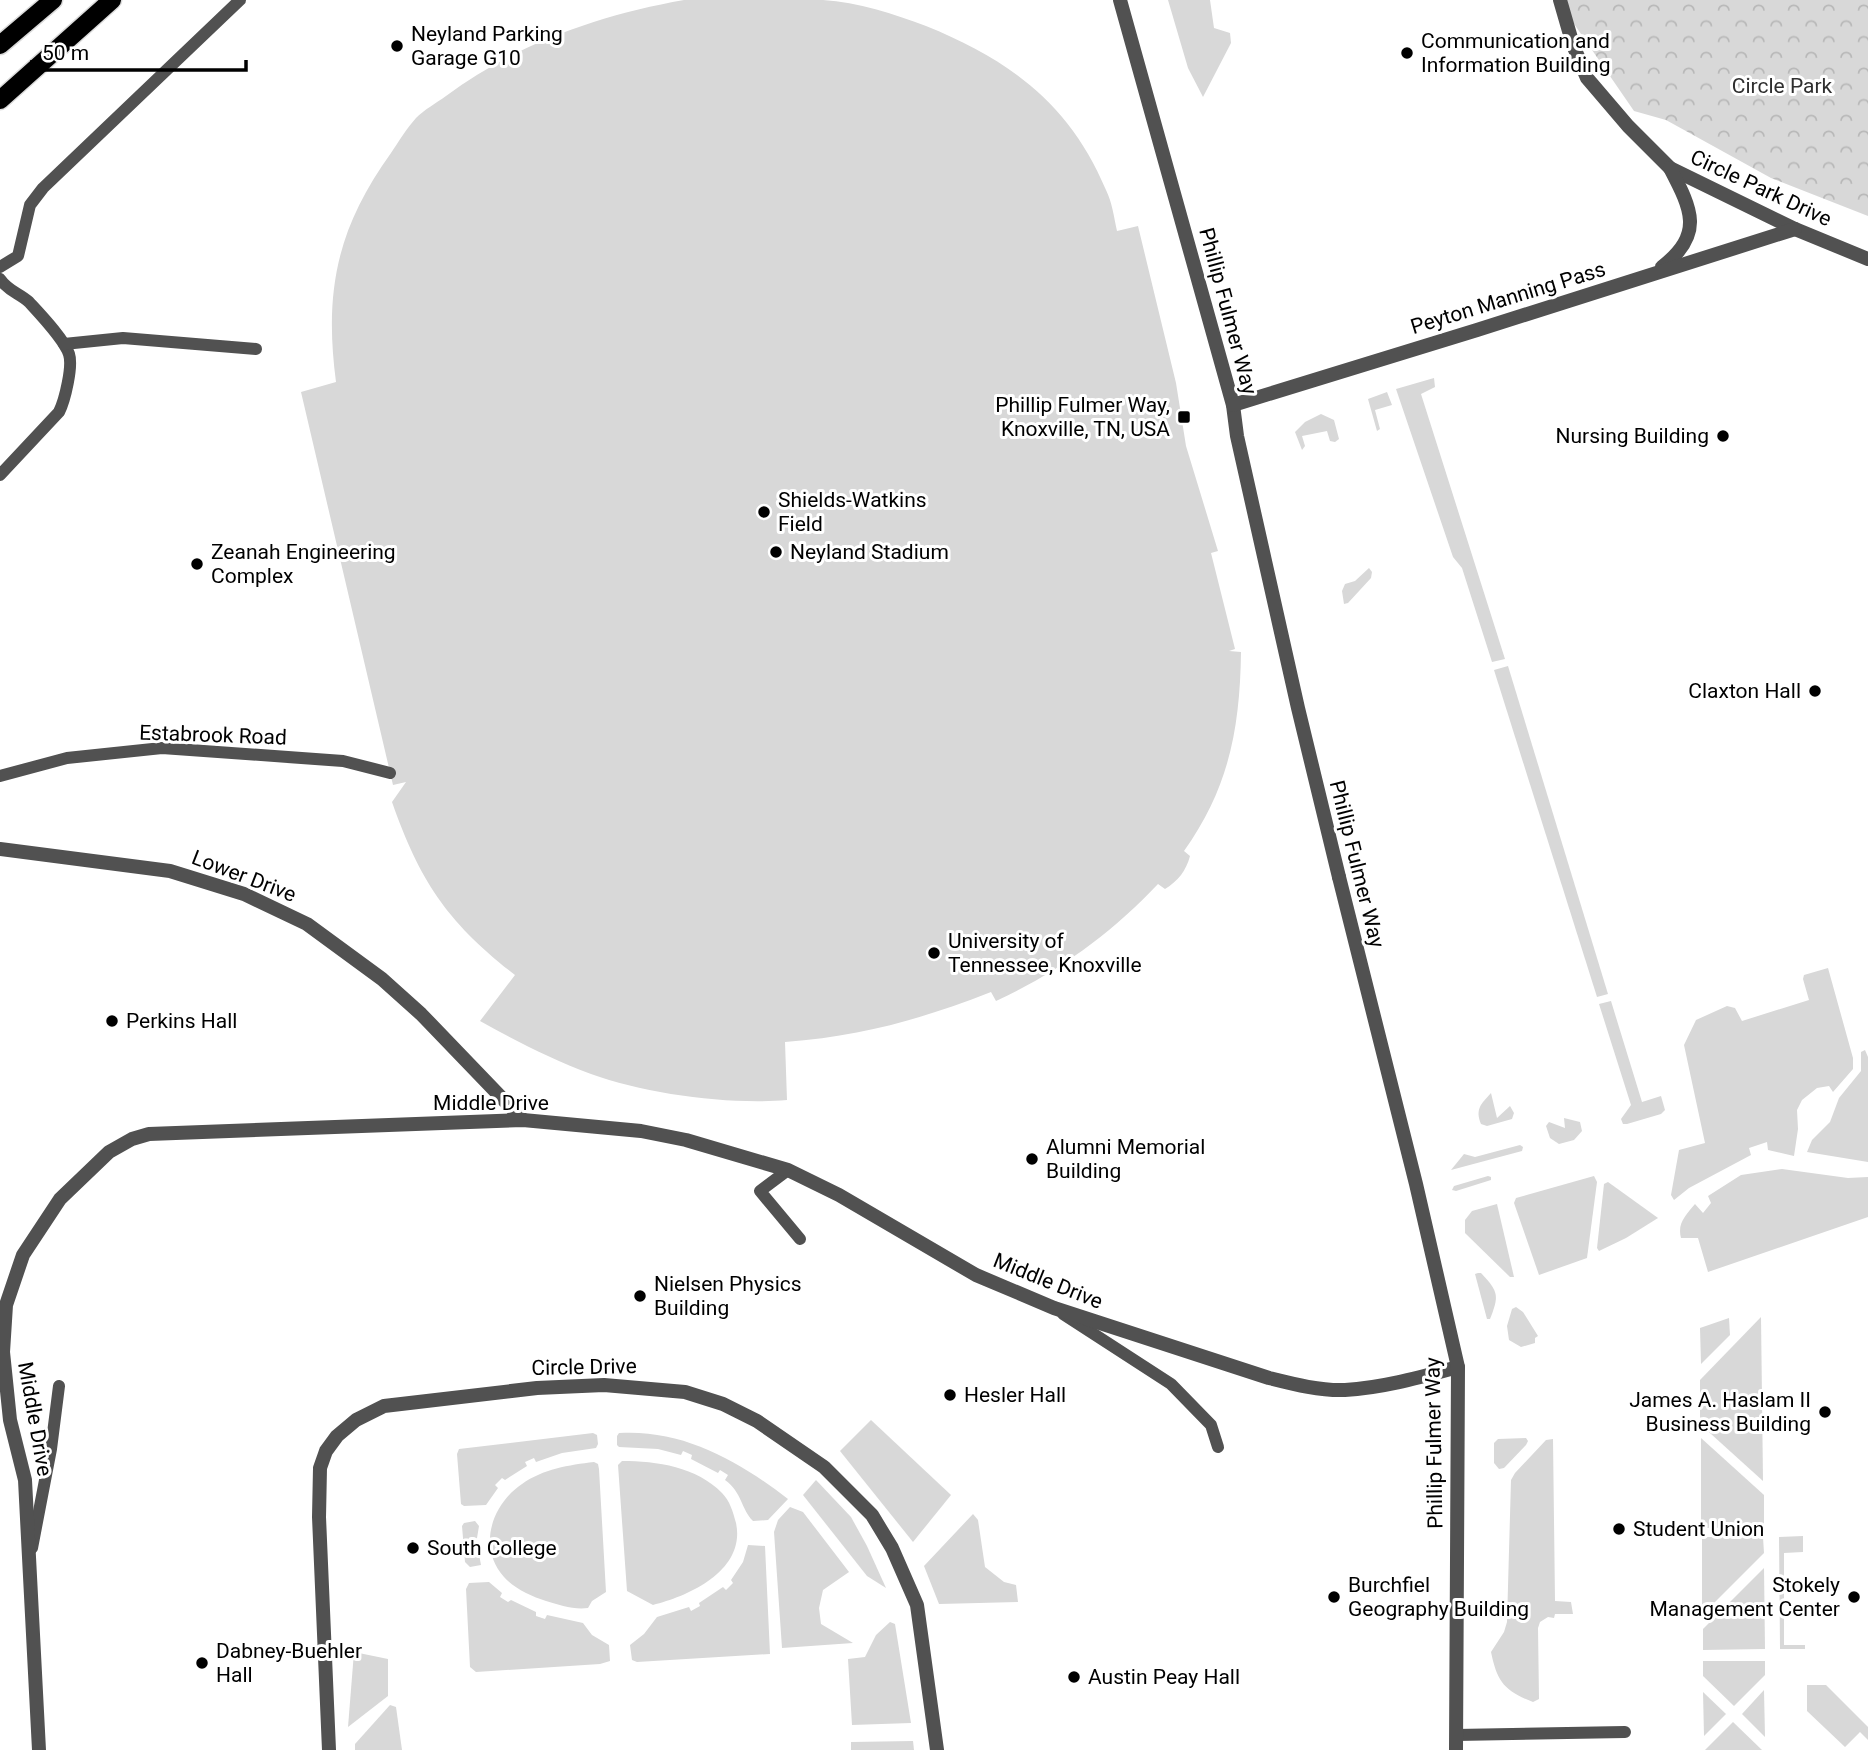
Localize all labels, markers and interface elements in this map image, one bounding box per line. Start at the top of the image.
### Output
place label: Neyland Parking Garage G10 [411,22,563,70]
scale bar [32,28,245,72]
place label: Communication and Information Building [1421,29,1611,77]
marker: Neyland Parking Garage G10 [389,38,405,54]
text: 50 m [42,41,89,65]
marker: Communication and Information Building [1399,45,1415,61]
park label: Circle Park [1732,74,1833,98]
street label: Circle Park Drive [1687,145,1835,231]
street label: Phillip Fulmer Way [1194,225,1262,397]
street label: Peyton Manning Pass [1408,257,1608,339]
place label: Phillip Fulmer Way, Knoxville, TN, USA [995,393,1170,441]
marker: Phillip Fulmer Way, Knoxville, TN, USA [1176,409,1192,425]
place label: Nursing Building [1556,424,1709,448]
marker: Nursing Building [1715,428,1731,444]
place label: Shields-Watkins Field [778,488,927,536]
marker: Shields-Watkins Field [756,504,772,520]
place label: Zeanah Engineering Complex [211,540,396,588]
place label: Neyland Stadium [790,540,949,564]
marker: Neyland Stadium [768,544,784,560]
marker: Zeanah Engineering Complex [189,556,205,572]
place label: Claxton Hall [1688,679,1801,703]
marker: Claxton Hall [1807,683,1823,699]
street label: Estabrook Road [139,720,287,750]
street label: Phillip Fulmer Way [1325,778,1389,950]
street label: Lower Drive [188,845,300,907]
place label: University of Tennessee, Knoxville [948,929,1142,977]
marker: University of Tennessee, Knoxville [926,945,942,961]
place label: Perkins Hall [126,1009,237,1033]
marker: Perkins Hall [104,1013,120,1029]
street label: Middle Drive [433,1091,549,1115]
place label: Alumni Memorial Building [1046,1135,1205,1183]
marker: Alumni Memorial Building [1024,1151,1040,1167]
street label: Middle Drive [990,1248,1106,1314]
place label: Nielsen Physics Building [654,1272,802,1320]
marker: Nielsen Physics Building [632,1288,648,1304]
street label: Circle Drive [531,1354,637,1380]
street label: Phillip Fulmer Way [1421,1357,1447,1529]
street label: Middle Drive [13,1360,57,1478]
place label: Hesler Hall [964,1383,1066,1407]
marker: Hesler Hall [942,1387,958,1403]
place label: James A. Haslam II Business Building [1629,1388,1811,1436]
marker: James A. Haslam II Business Building [1817,1404,1833,1420]
place label: Student Union [1633,1517,1764,1541]
marker: Student Union [1611,1521,1627,1537]
place label: South College [427,1536,557,1560]
marker: South College [405,1540,421,1556]
place label: Burchfiel Geography Building [1348,1573,1529,1621]
place label: Stokely Management Center [1650,1573,1840,1621]
marker: Burchfiel Geography Building [1326,1589,1342,1605]
marker: Stokely Management Center [1846,1589,1862,1605]
place label: Dabney-Buehler Hall [216,1639,362,1687]
marker: Dabney-Buehler Hall [194,1655,210,1671]
place label: Austin Peay Hall [1088,1665,1240,1689]
marker: Austin Peay Hall [1066,1669,1082,1685]

